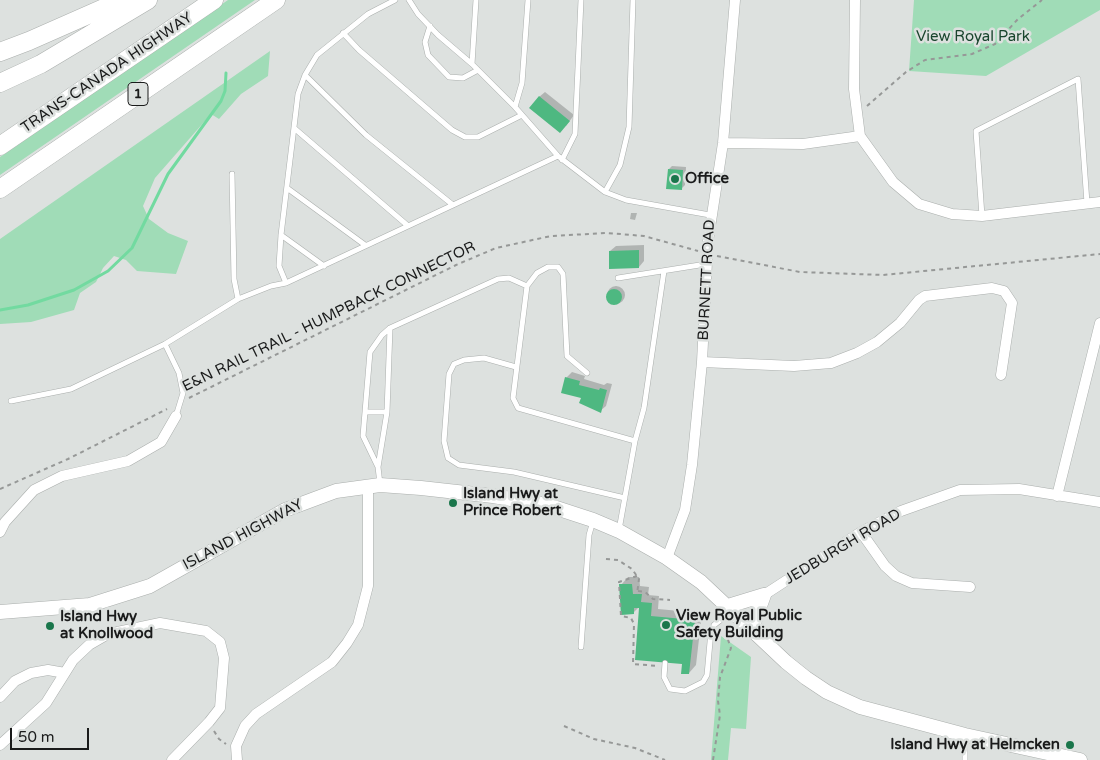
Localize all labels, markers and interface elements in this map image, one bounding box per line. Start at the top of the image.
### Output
street label: TRANS-CANADA HIGHWAY [18,9,196,137]
park label: View Royal Park [916,28,1030,46]
road number: 1 [128,82,148,106]
place label: Office [685,170,729,188]
marker: Office [669,173,681,185]
street label: BURNETT ROAD [695,219,719,341]
street label: E&N RAIL TRAIL - HUMPBACK CONNECTOR [180,238,478,396]
place label: Island Hwy at Prince Robert [463,485,561,520]
street label: ISLAND HIGHWAY [180,496,306,574]
marker: Island Hwy at Prince Robert [447,497,459,509]
street label: JEDBURGH ROAD [782,505,904,589]
place label: View Royal Public Safety Building [676,607,802,642]
place label: Island Hwy at Knollwood [60,608,153,643]
marker: View Royal Public Safety Building [660,619,672,631]
marker: Island Hwy at Knollwood [44,620,56,632]
scale bar [12,718,91,750]
text: 50 m [18,728,55,746]
place label: Island Hwy at Helmcken [890,736,1060,754]
marker: Island Hwy at Helmcken [1064,739,1076,751]

